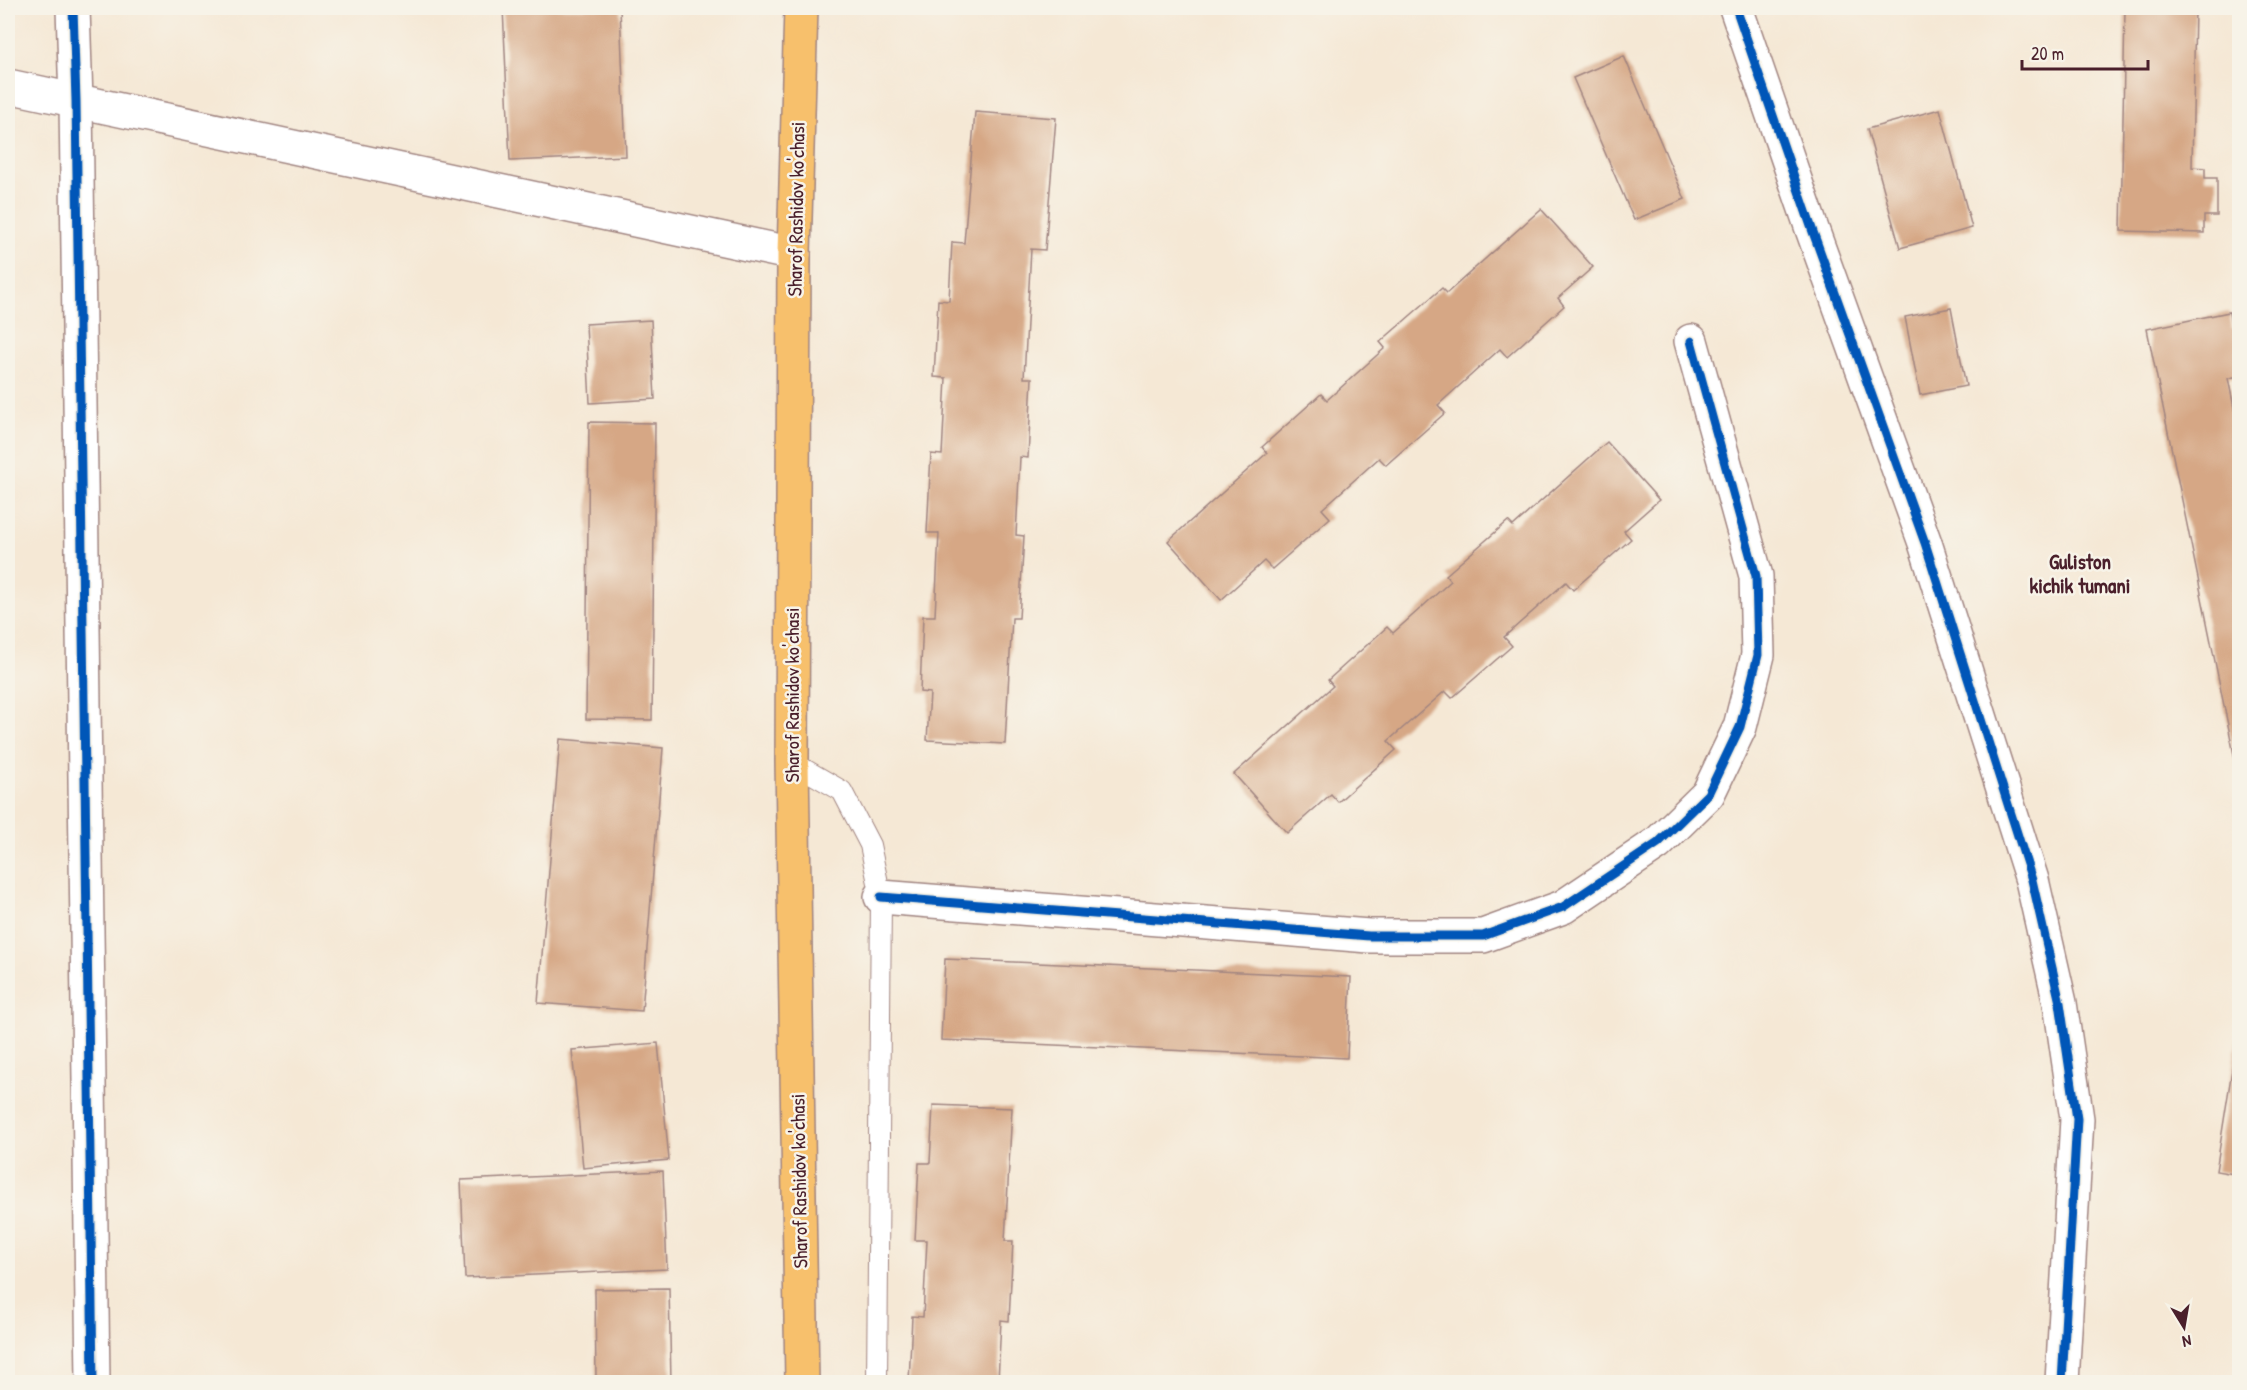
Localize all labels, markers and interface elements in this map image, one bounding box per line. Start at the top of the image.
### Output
scale bar [2022,33,2148,71]
text: 20 m [2031,41,2064,66]
street label: Sharof Rashidov ko'chasi [780,121,811,297]
district label: Guliston kichik tumani [2030,547,2130,600]
street label: Sharof Rashidov ko'chasi [778,608,805,782]
street label: Sharof Rashidov ko'chasi [783,1093,814,1269]
north arrow [2154,1297,2214,1357]
text: N [2180,1330,2193,1353]

